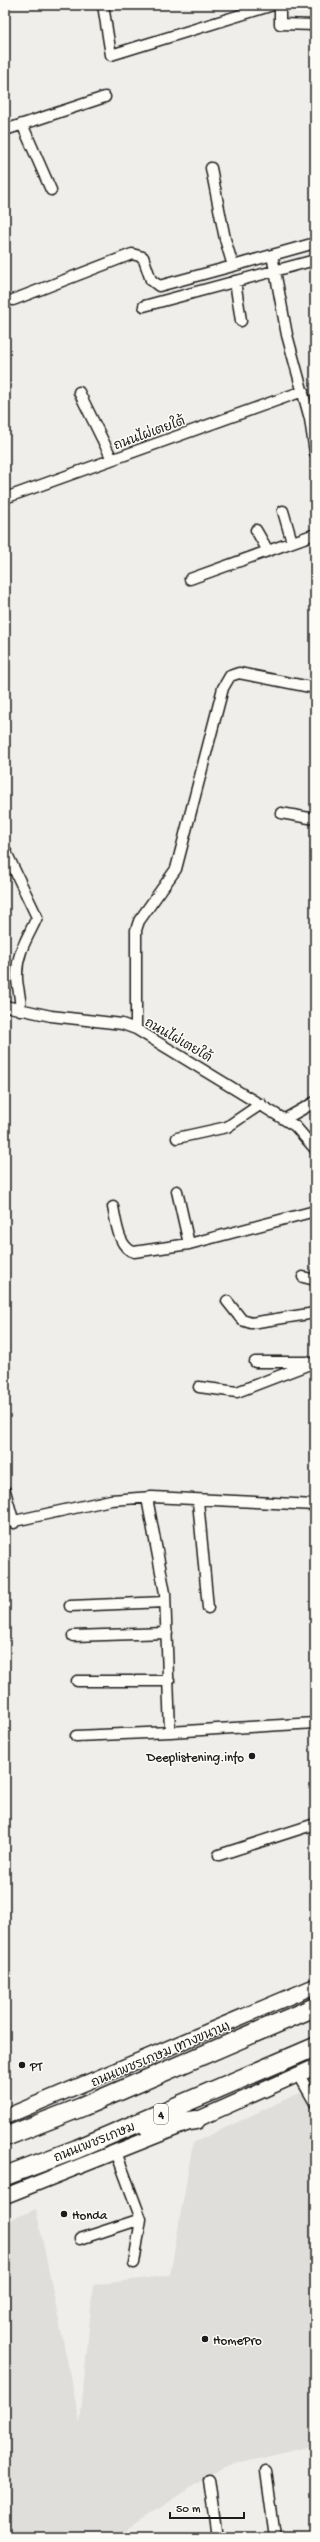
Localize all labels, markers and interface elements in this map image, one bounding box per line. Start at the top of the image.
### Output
street label: ถนนไผ่เตยใต้ [111,411,188,454]
street label: ถนนไผ่เตยใต้ [141,1012,216,1066]
place label: Deeplistening.info [146,1751,244,1766]
marker: Deeplistening.info [247,1751,257,1761]
street label: ถนนเพชรเกษม (ทางขนาน) [89,2019,233,2091]
marker: PT [17,2060,27,2070]
place label: PT [29,2060,43,2075]
road number: 4 [154,2104,168,2124]
street label: ถนนเพชรเกษม [52,2120,138,2166]
marker: Honda [59,2209,69,2219]
place label: Honda [72,2209,108,2224]
marker: HomePro [200,2334,210,2344]
place label: HomePro [213,2334,262,2349]
scale bar [170,2494,244,2520]
text: 50 m [176,2503,201,2517]

